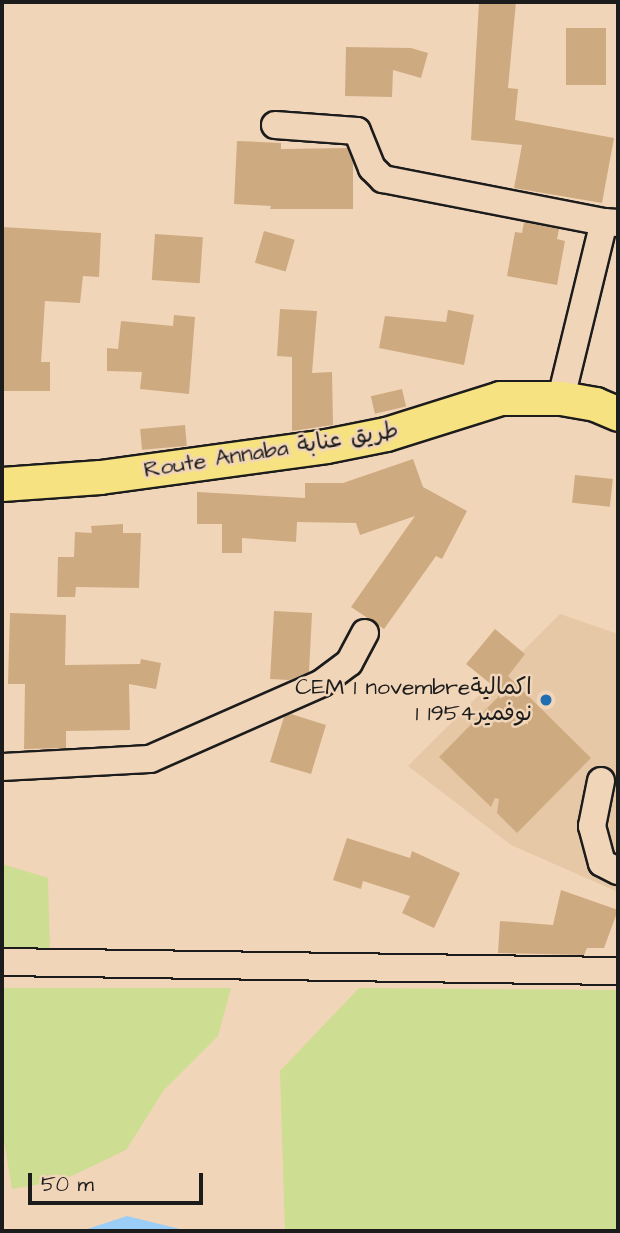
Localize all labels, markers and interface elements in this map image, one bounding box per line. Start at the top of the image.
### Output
street label: Route Annaba طريق عنابة [142,416,400,484]
place label: CEM 1 novembreاكمالية 1 نوفمير1954 [295,673,532,727]
marker: CEM 1 novembreاكمالية 1 نوفمير1954 [538,692,554,708]
scale bar [32,1160,206,1204]
text: 50 m [41,1170,94,1199]

